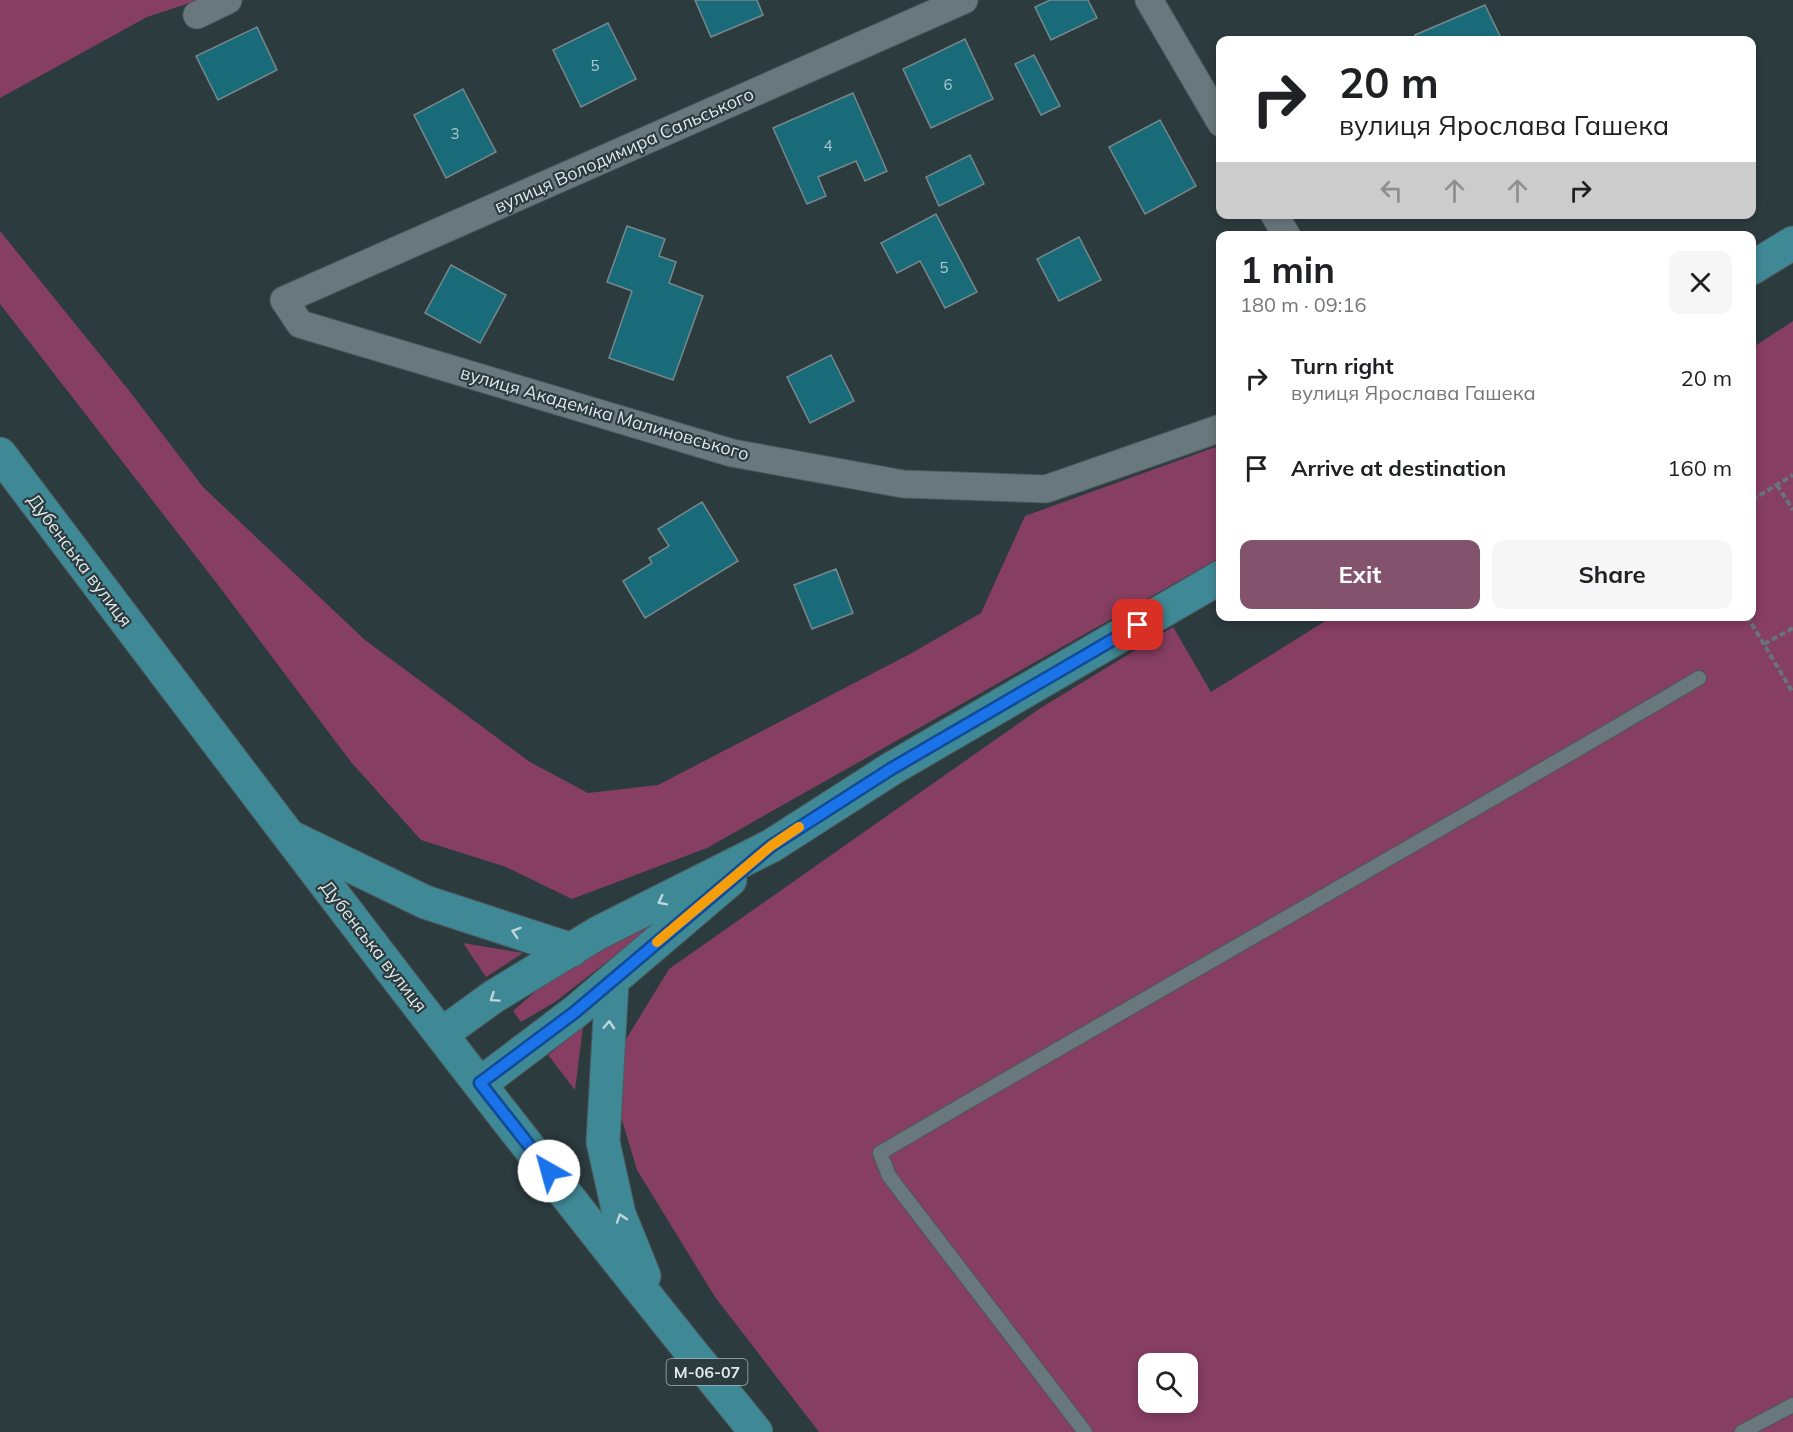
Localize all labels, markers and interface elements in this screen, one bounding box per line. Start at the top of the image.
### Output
house number: 5 [590,56,600,75]
text: 20 m [1339,56,1439,109]
icon: right [1240,60,1318,138]
house number: 6 [943,75,953,94]
street label: вулиця Володимира Сальського [491,82,757,218]
text: вулиця Ярослава Гашека [1339,108,1669,142]
house number: 3 [450,124,460,143]
house number: 4 [823,136,833,155]
icon: left [1375,174,1408,207]
icon: ahead [1438,174,1471,207]
icon: ahead [1501,174,1534,207]
icon: right [1564,174,1597,207]
text: 1 min [1240,247,1335,292]
button: close [1669,251,1732,314]
house number: 5 [939,258,949,277]
text: 180 m · 09:16 [1240,292,1366,317]
text: Turn right [1291,352,1394,380]
street label: вулиця Академіка Малиновського [458,361,752,465]
icon: right [1240,362,1273,395]
text: 20 m [1681,364,1732,392]
text: вулиця Ярослава Гашека [1291,380,1536,405]
icon: arrive [1240,452,1273,485]
text: Arrive at destination [1291,454,1506,482]
text: 160 m [1667,454,1732,482]
street label: Дубенська вулиця [22,489,138,631]
button: Exit [1240,540,1480,609]
button: Share [1492,540,1732,609]
pin [1112,599,1163,650]
icon: arrive [1121,608,1154,641]
street label: Дубенська вулиця [315,876,433,1016]
one-way arrow [658,893,669,905]
one-way arrow [511,926,522,939]
one-way arrow [489,991,500,1002]
one-way arrow [602,1021,615,1030]
position arrow [517,1139,581,1203]
one-way arrow [616,1213,629,1224]
map controls [1138,1353,1198,1413]
button: search [1138,1353,1198,1413]
road number: М-06-07 [666,1359,748,1385]

